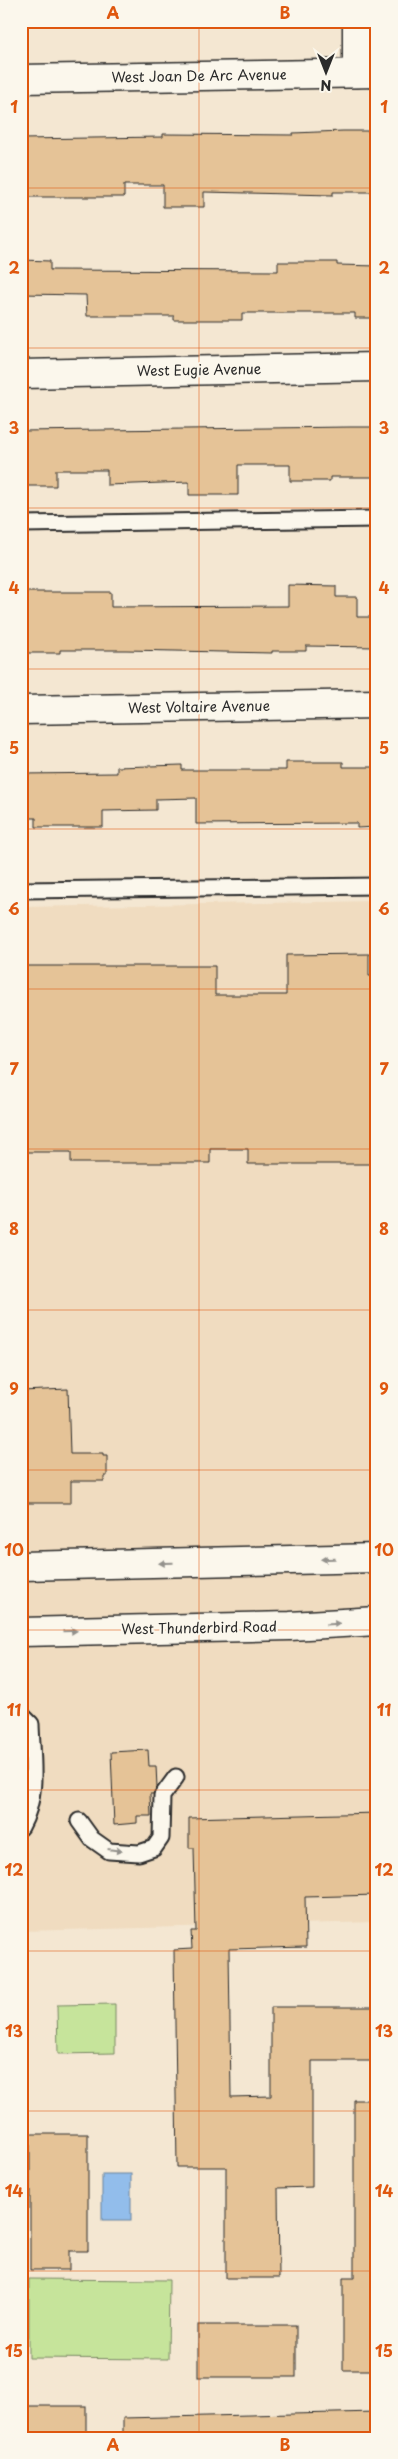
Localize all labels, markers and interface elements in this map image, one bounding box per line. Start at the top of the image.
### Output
text: A [107,0,120,24]
text: B [280,0,291,24]
north arrow [300,48,350,98]
street label: West Joan De Arc Avenue [111,63,287,88]
text: N [320,75,332,96]
text: 1 [10,94,18,118]
text: 1 [380,94,388,118]
text: 2 [8,255,20,279]
text: 2 [378,255,390,279]
street label: West Eugie Avenue [136,358,262,381]
text: 3 [9,415,19,439]
text: 3 [379,415,389,439]
text: 4 [9,575,20,599]
text: 4 [379,575,390,599]
street label: West Voltaire Avenue [128,695,270,718]
text: 5 [9,735,19,759]
text: 5 [379,735,389,759]
text: 6 [8,896,20,920]
text: 6 [378,896,390,920]
text: 7 [9,1056,19,1080]
text: 7 [379,1056,389,1080]
text: 8 [9,1216,19,1240]
text: 8 [379,1216,389,1240]
text: 9 [9,1376,19,1400]
text: 9 [379,1376,389,1400]
text: 10 [4,1537,24,1561]
text: 10 [374,1537,394,1561]
one-way arrow [320,1555,336,1563]
one-way arrow [157,1559,173,1567]
street label: West Thunderbird Road [121,1616,277,1639]
one-way arrow [325,1619,341,1627]
one-way arrow [62,1626,78,1634]
text: 11 [7,1697,21,1721]
text: 11 [377,1697,391,1721]
one-way arrow [108,1847,124,1855]
text: 12 [5,1857,23,1881]
text: 12 [375,1857,393,1881]
text: 13 [5,2018,23,2042]
text: 13 [375,2018,393,2042]
text: 14 [5,2178,23,2202]
text: 14 [375,2178,393,2202]
text: 15 [5,2338,23,2362]
text: 15 [375,2338,393,2362]
text: A [107,2432,120,2456]
text: B [280,2432,291,2456]

